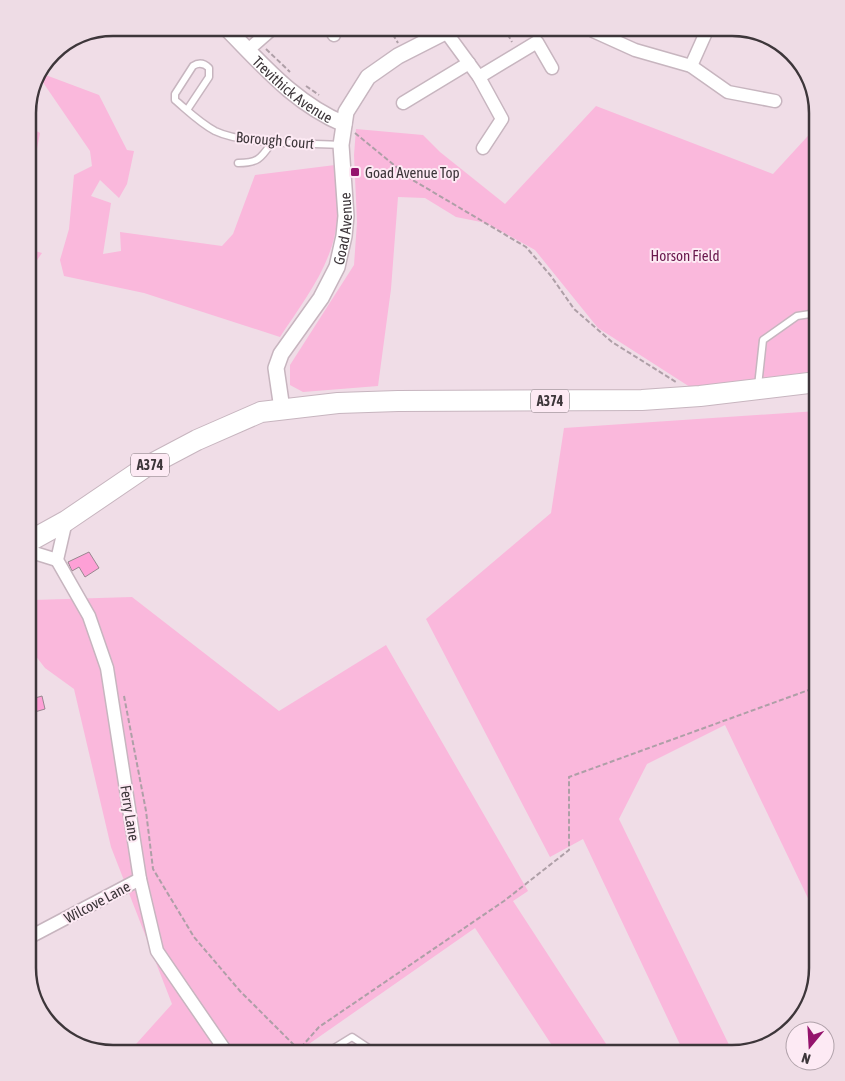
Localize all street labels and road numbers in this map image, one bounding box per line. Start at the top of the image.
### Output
street label: Trevithick Avenue [250,52,336,126]
street label: Borough Court [235,128,315,152]
street label: Goad Avenue [329,192,355,266]
road number: A374 [531,390,569,412]
road number: A374 [131,454,169,476]
street label: Ferry Lane [117,784,143,842]
street label: Wilcove Lane [61,877,133,926]

